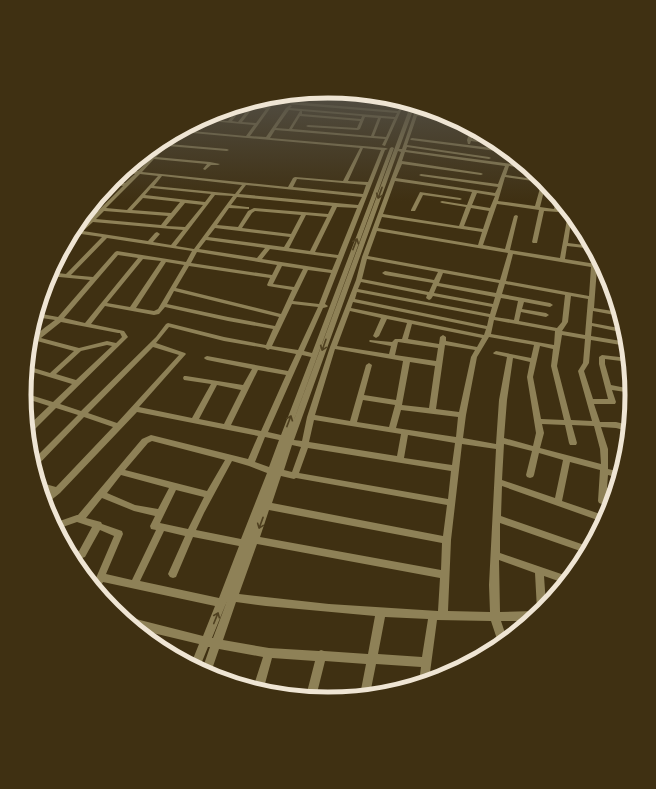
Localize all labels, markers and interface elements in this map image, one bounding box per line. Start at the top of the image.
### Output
one-way arrow [376,187,384,199]
one-way arrow [351,239,359,251]
one-way arrow [320,338,328,350]
one-way arrow [286,416,294,428]
one-way arrow [257,516,265,528]
one-way arrow [212,612,220,624]

